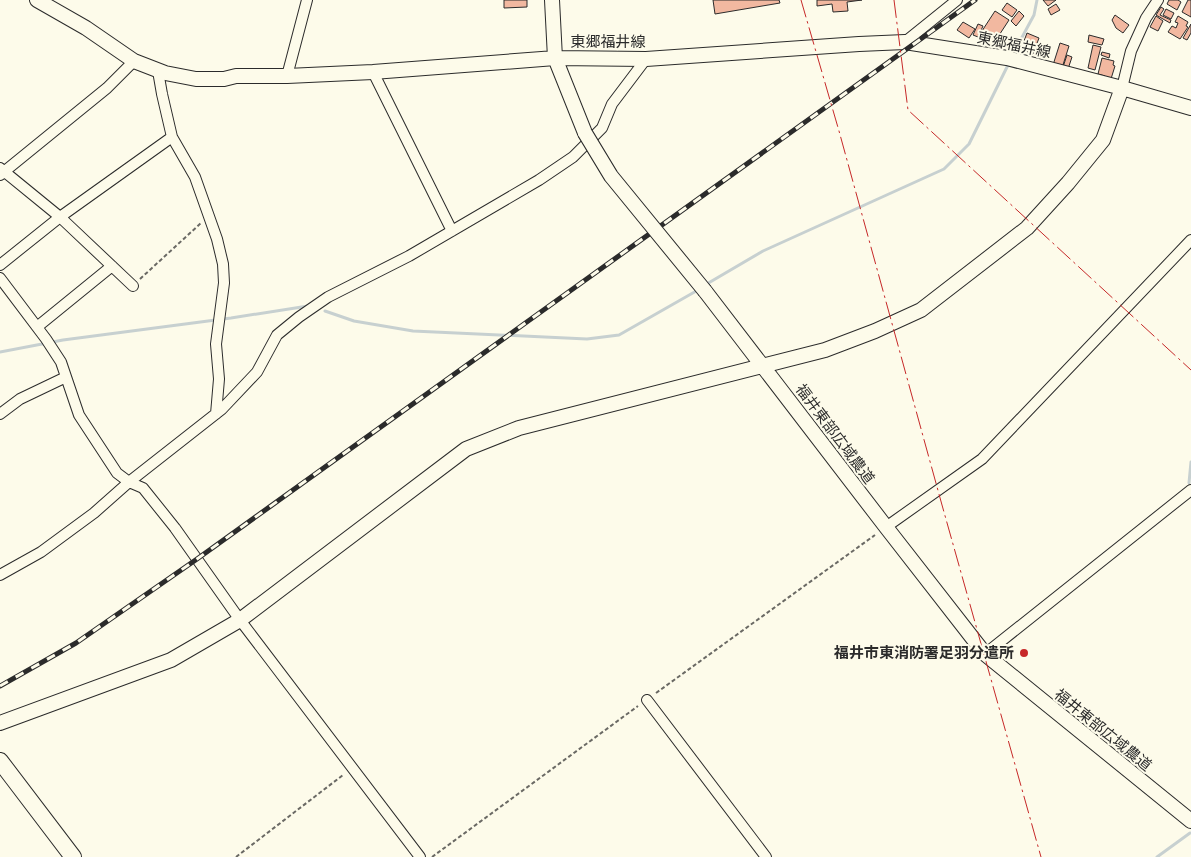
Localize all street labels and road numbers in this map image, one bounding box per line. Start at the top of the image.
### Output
street label: 東郷福井線 [976,28,1053,61]
street label: 東郷福井線 [570,33,646,50]
street label: 福井東部広域農道 [792,381,878,487]
street label: 福井東部広域農道 [1051,685,1155,774]

